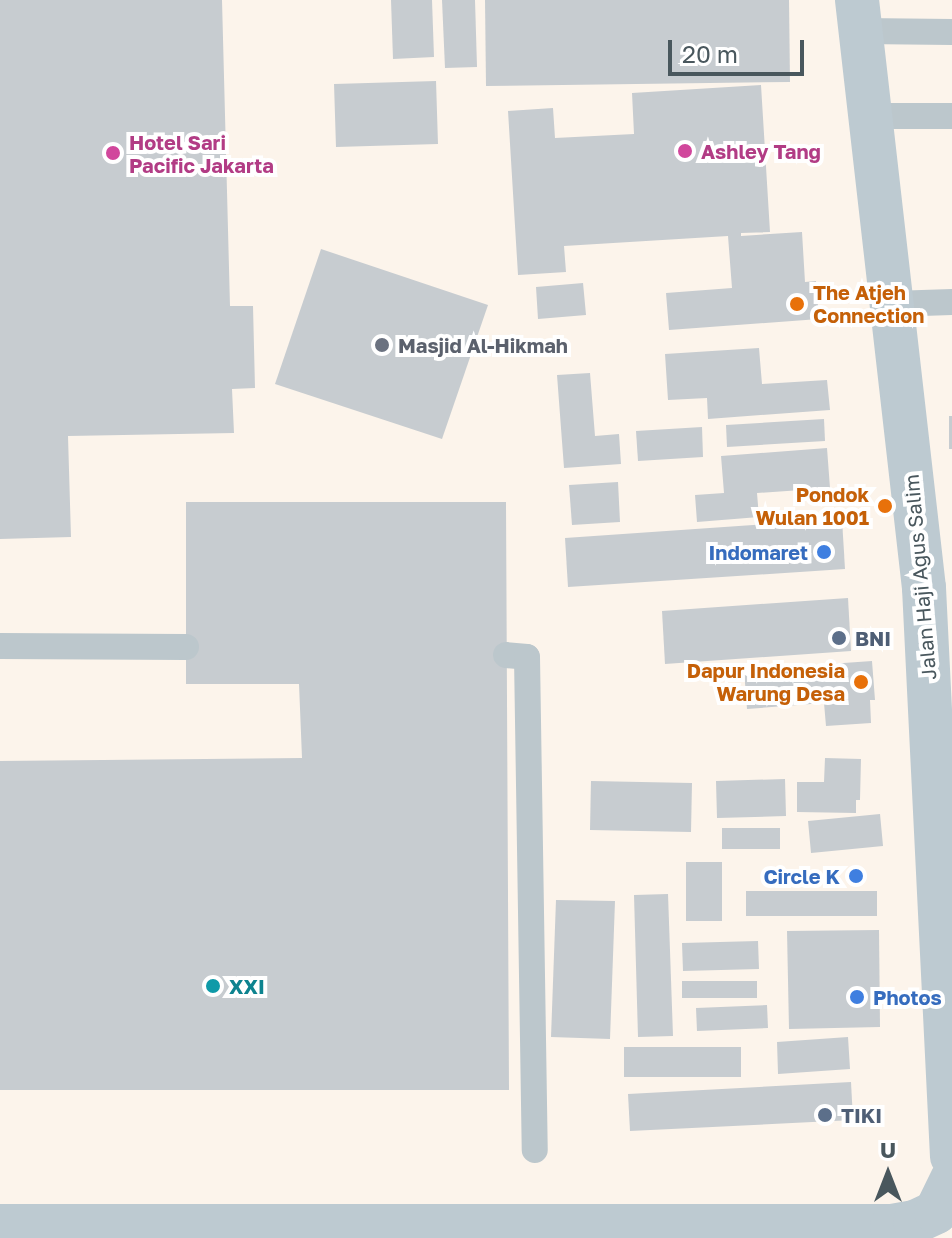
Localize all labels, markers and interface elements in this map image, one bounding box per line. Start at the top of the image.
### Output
scale bar [672,24,808,74]
text: 20 m [682,39,738,68]
place label: Hotel Sari Pacific Jakarta [129,130,274,177]
place label: Ashley Tang [701,139,821,163]
marker: Ashley Tang [676,142,694,160]
marker: Hotel Sari Pacific Jakarta [104,144,122,162]
place label: The Atjeh Connection [813,280,924,327]
marker: The Atjeh Connection [788,295,806,313]
place label: Masjid Al-Hikmah [398,333,568,357]
marker: Masjid Al-Hikmah [373,336,391,354]
street label: Jalan Haji Agus Salim [899,473,941,681]
place label: Pondok Wulan 1001 [756,482,869,529]
marker: Pondok Wulan 1001 [876,497,894,515]
place label: Indomaret [709,540,808,564]
marker: Indomaret [815,543,833,561]
place label: BNI [855,626,891,650]
marker: BNI [830,629,848,647]
place label: Dapur Indonesia Warung Desa [687,658,845,705]
marker: Dapur Indonesia Warung Desa [852,673,870,691]
place label: Circle K [763,864,840,888]
marker: Circle K [847,867,865,885]
place label: XXI [229,974,265,998]
marker: XXI [204,977,222,995]
place label: Photos [873,985,942,1009]
marker: Photos [848,988,866,1006]
place label: TIKI [841,1103,882,1127]
marker: TIKI [816,1106,834,1124]
north arrow [848,1134,928,1214]
text: U [880,1136,896,1163]

